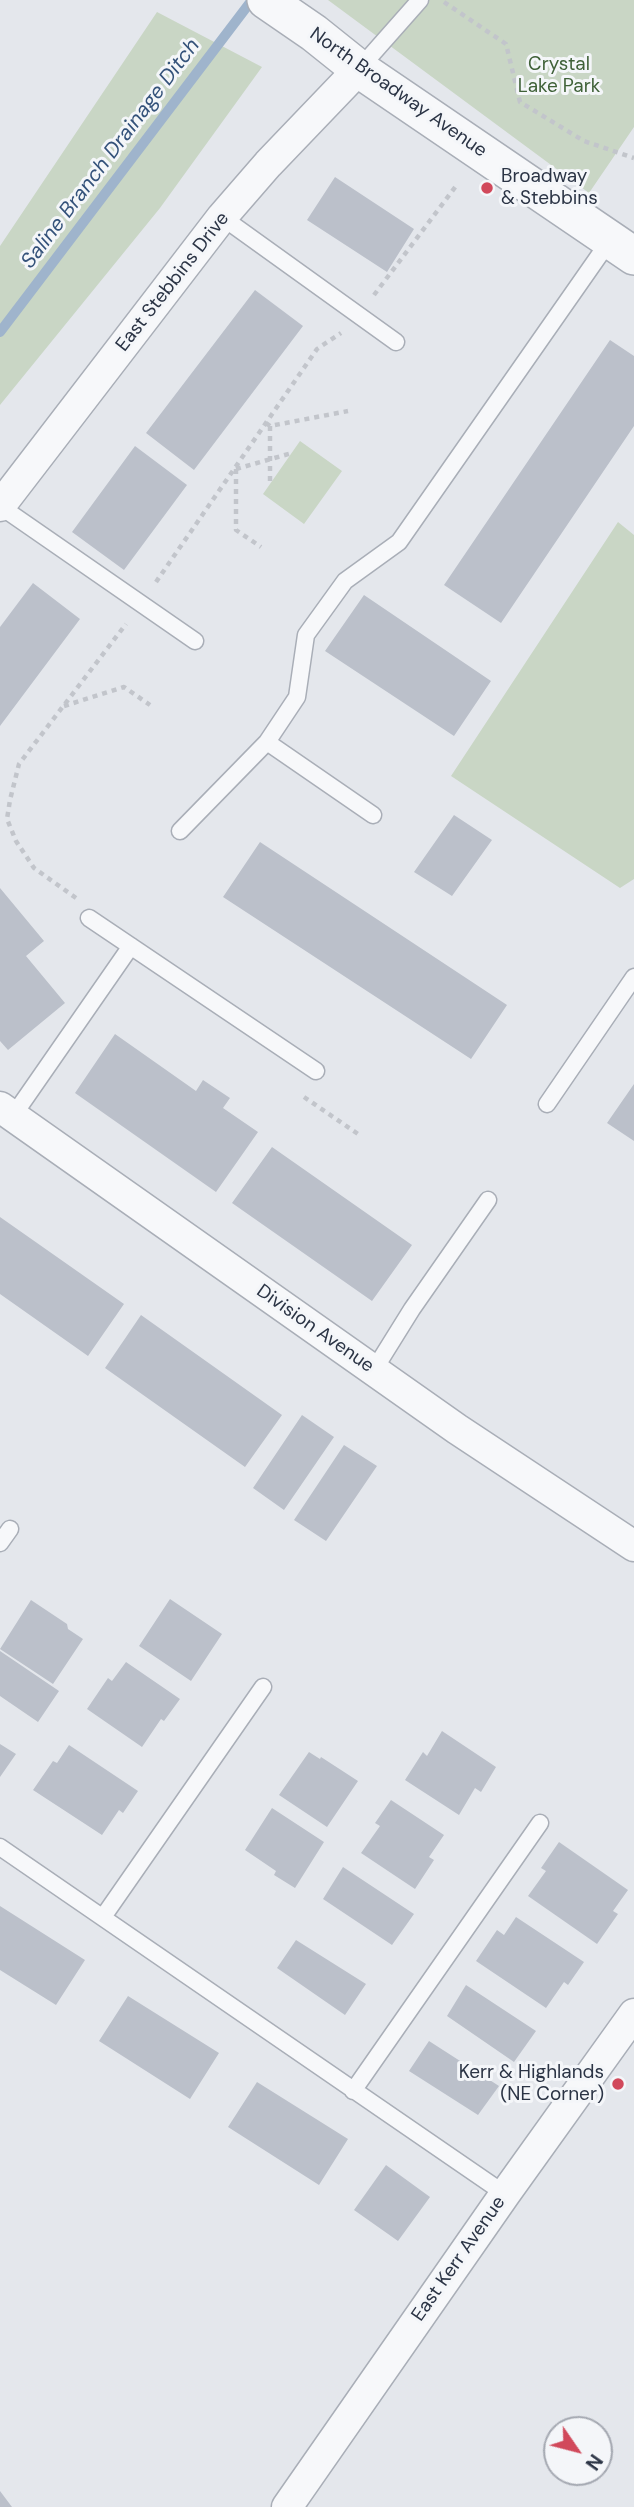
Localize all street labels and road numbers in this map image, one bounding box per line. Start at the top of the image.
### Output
street label: North Broadway Avenue [305,23,491,163]
street label: East Stebbins Drive [112,208,234,356]
street label: Division Avenue [252,1280,378,1378]
street label: East Kerr Avenue [407,2192,511,2326]

